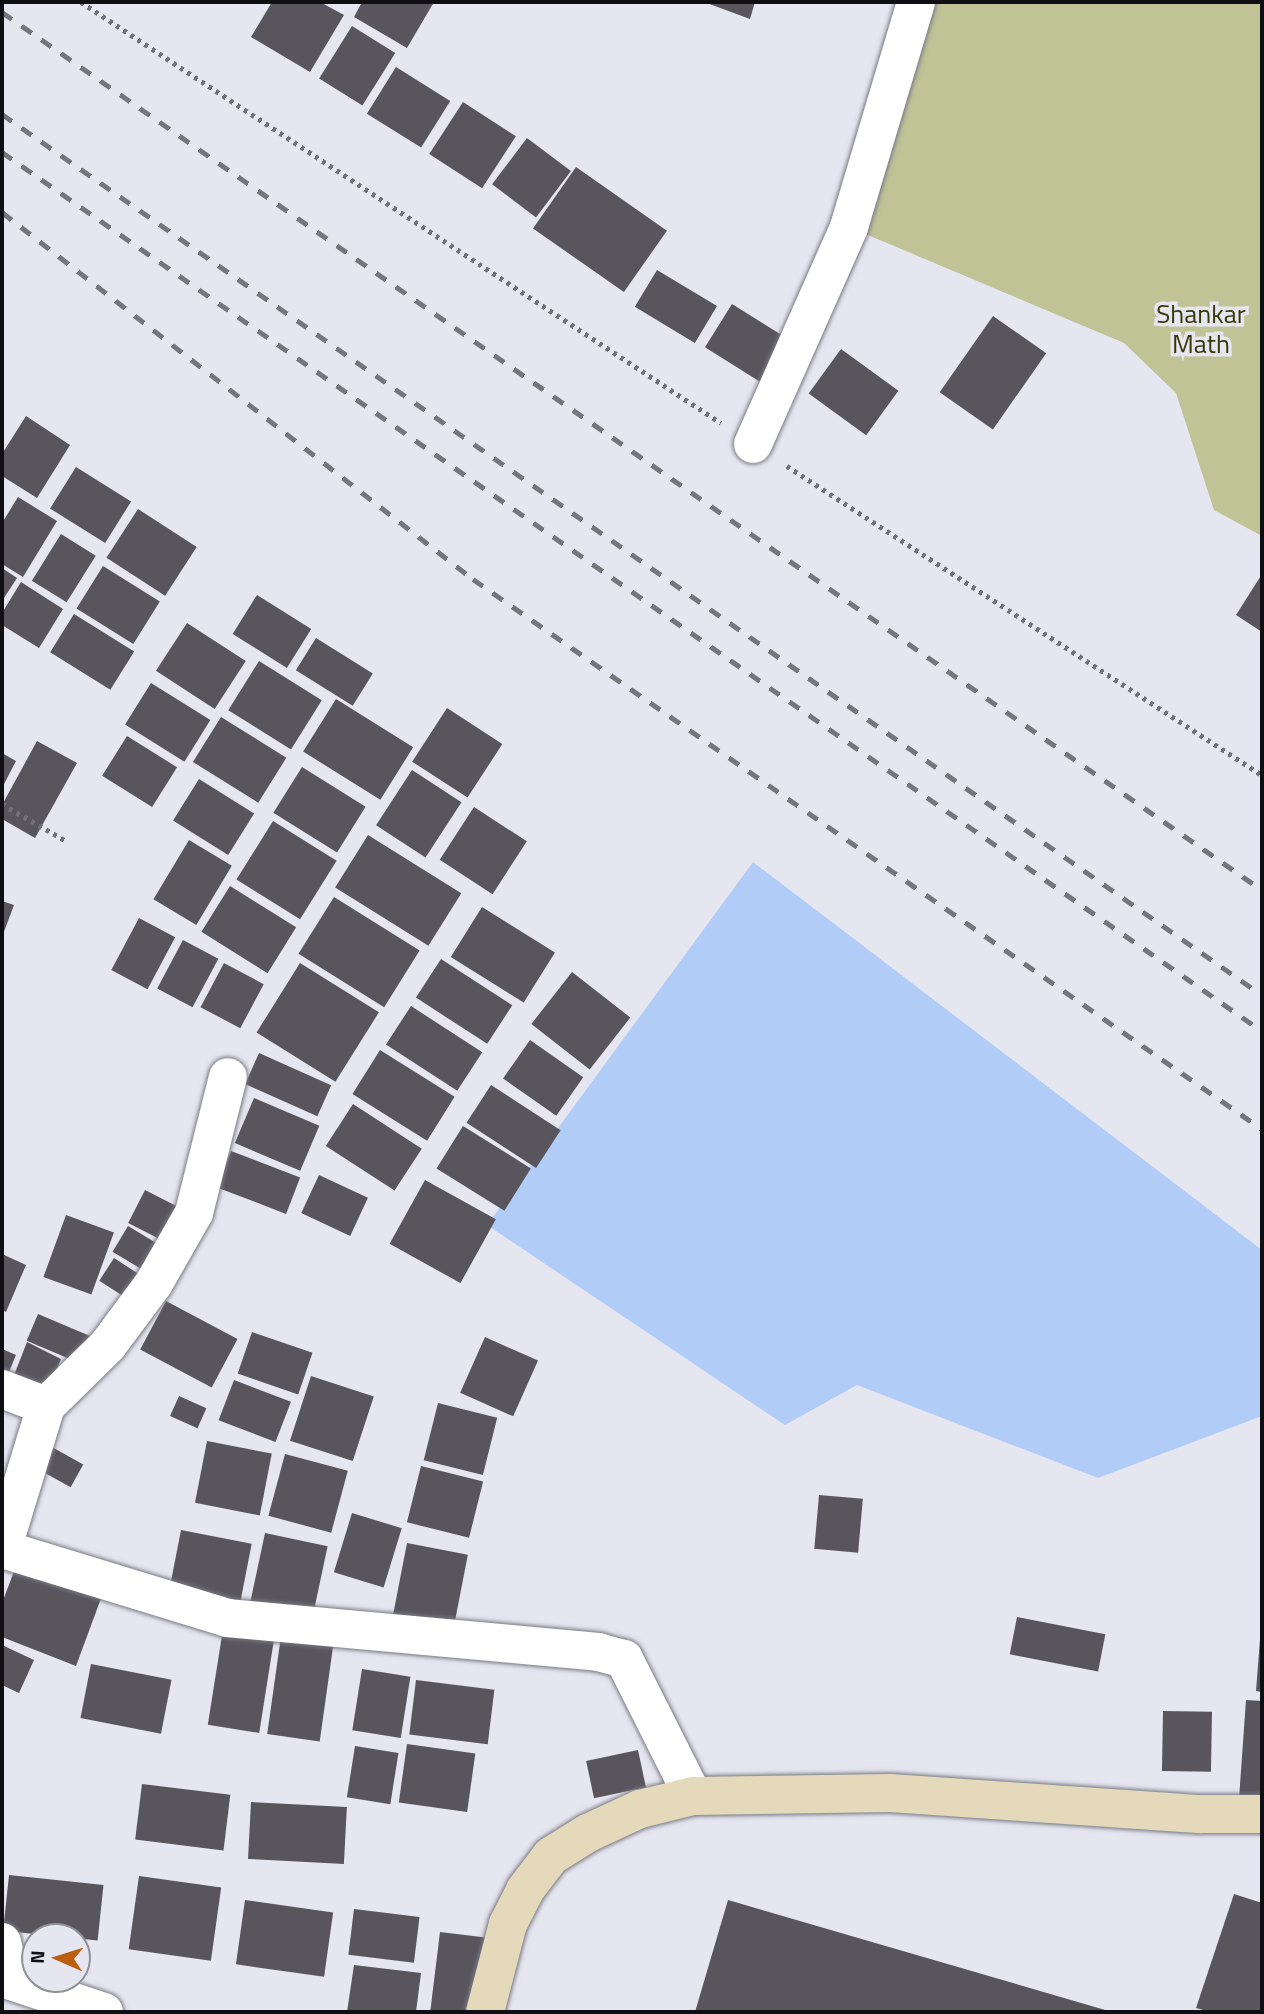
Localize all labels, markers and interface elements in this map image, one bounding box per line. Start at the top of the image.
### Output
park label: Shankar Math [1156,298,1246,360]
north arrow [21,1923,91,1993]
text: N [22,1950,51,1964]

